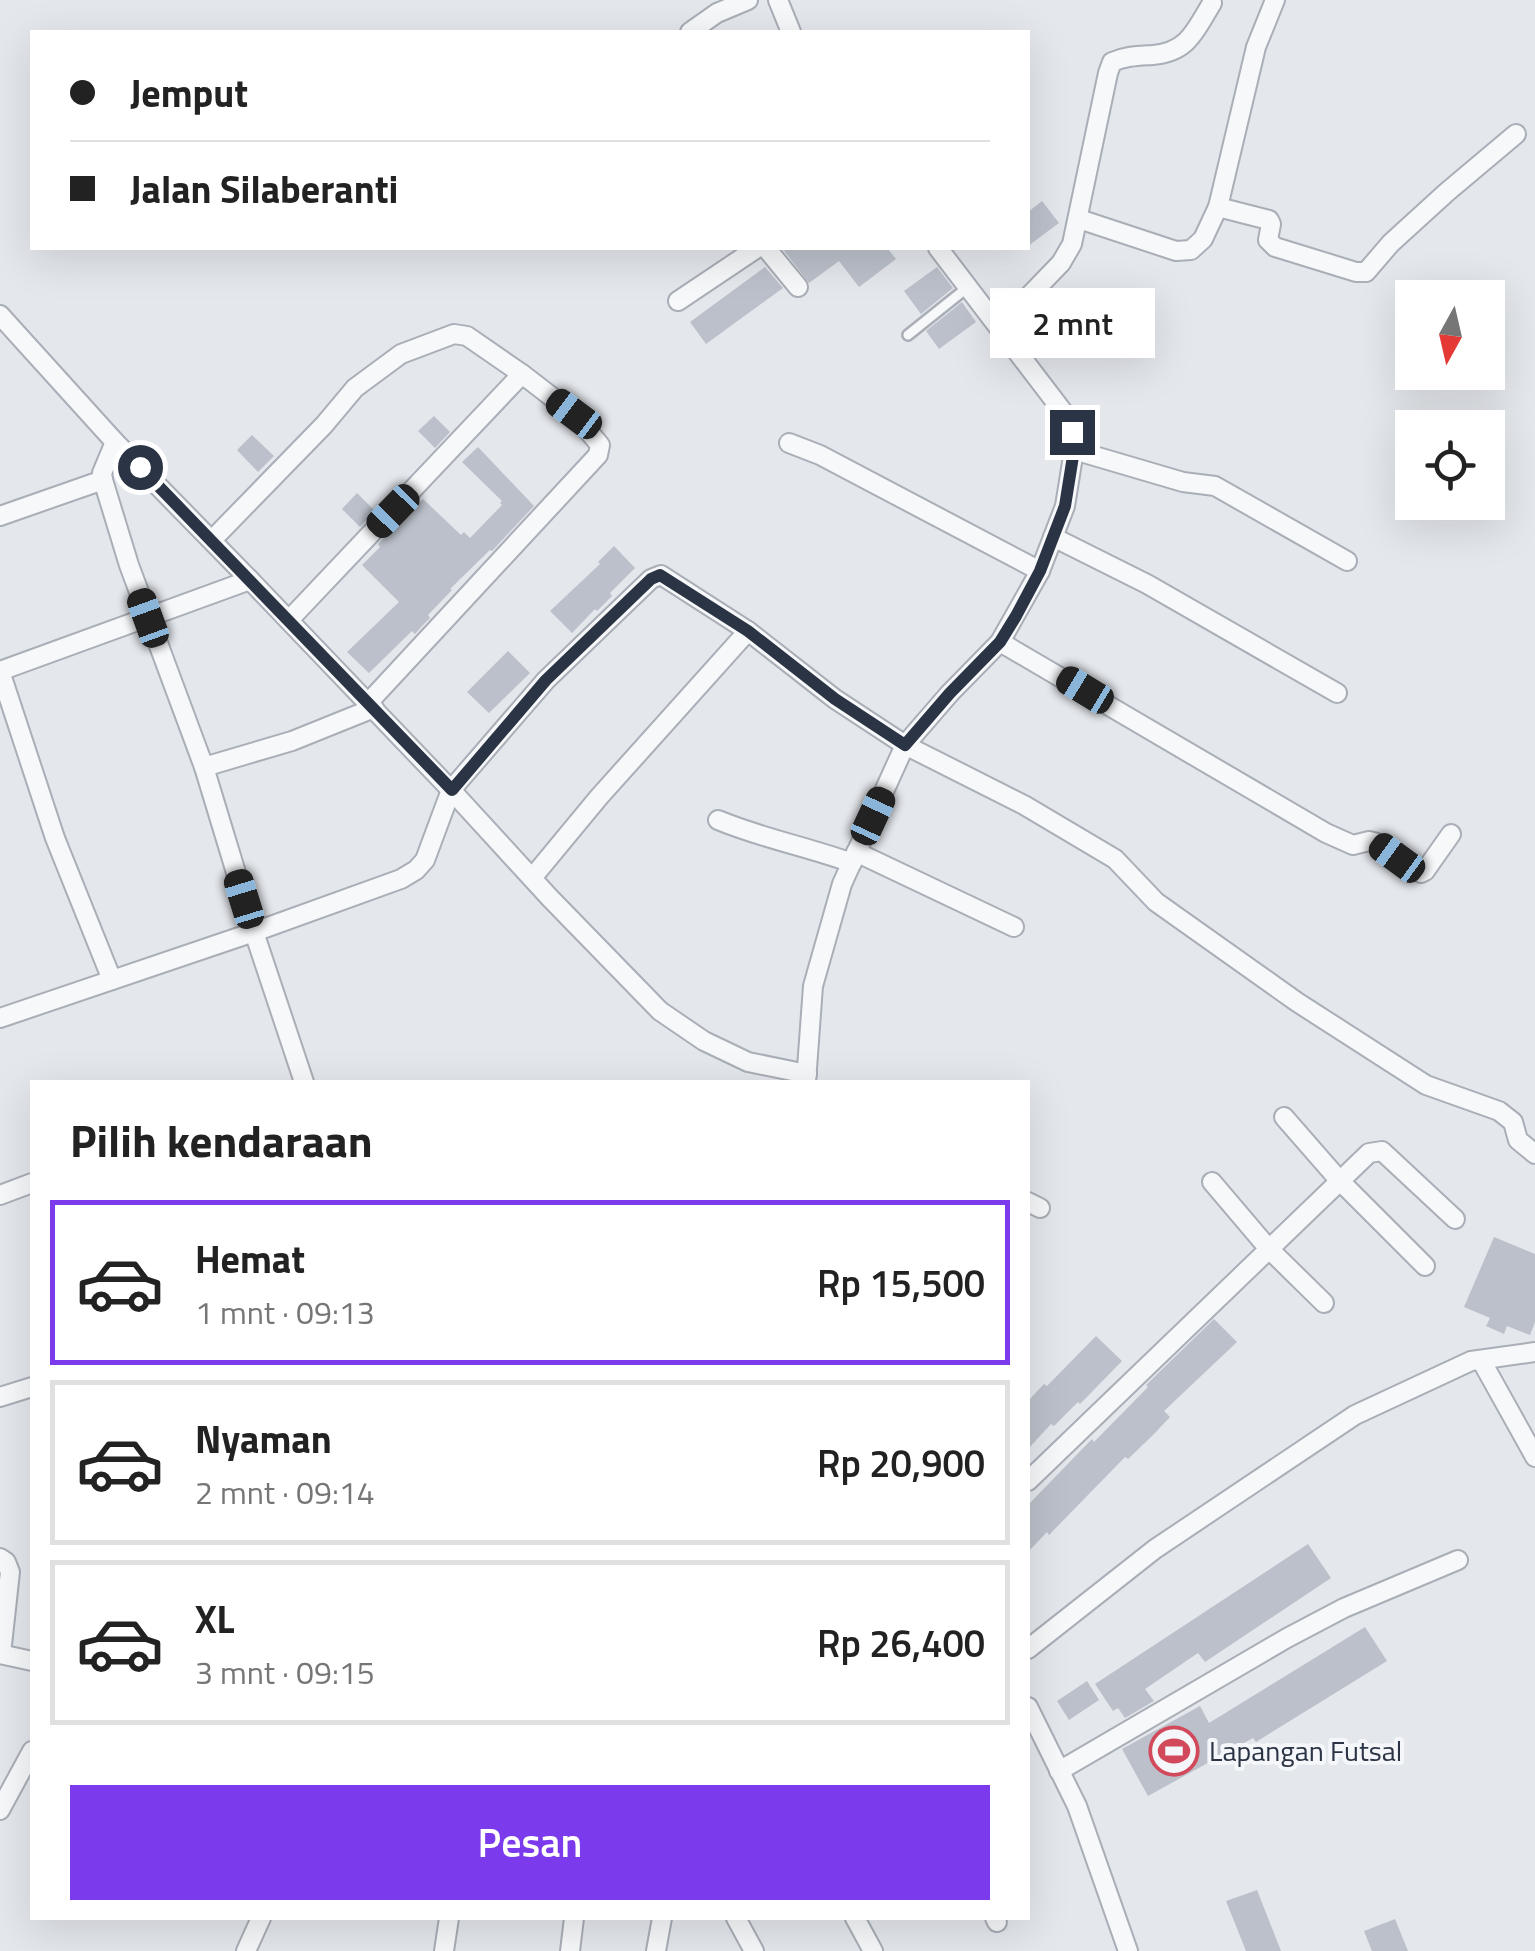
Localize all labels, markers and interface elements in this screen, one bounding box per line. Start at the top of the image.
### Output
text: Jemput [130,64,248,122]
text: Jalan Silaberanti [130,160,398,218]
north arrow [1395,280,1505,390]
map controls [1395,280,1505,520]
callout: 2 mnt [990,287,1154,357]
text: 2 mnt [1032,299,1113,347]
car [541,384,607,444]
route end [1050,410,1095,455]
button: locate [1395,410,1505,520]
route start [118,445,163,490]
car [361,479,425,543]
car [124,585,172,651]
car [1052,662,1118,718]
car [847,782,899,850]
car [1364,828,1430,888]
car [221,866,267,932]
text: Pilih kendaraan [70,1106,373,1174]
text: Hemat [195,1230,305,1288]
icon: car [75,1238,165,1328]
text: Rp 15,500 [817,1254,985,1312]
text: 1 mnt · 09:13 [195,1288,375,1336]
text: Nyaman [195,1410,332,1468]
icon: car [75,1418,165,1508]
text: Rp 20,900 [817,1434,985,1492]
text: 2 mnt · 09:14 [195,1468,375,1516]
text: XL [195,1590,235,1648]
icon: car [75,1598,165,1688]
text: Rp 26,400 [817,1614,985,1672]
text: 3 mnt · 09:15 [195,1648,375,1696]
sports icon: Lapangan Futsal [1148,1725,1200,1777]
place label: Lapangan Futsal [1209,1729,1402,1772]
button: Pesan [70,1785,990,1900]

